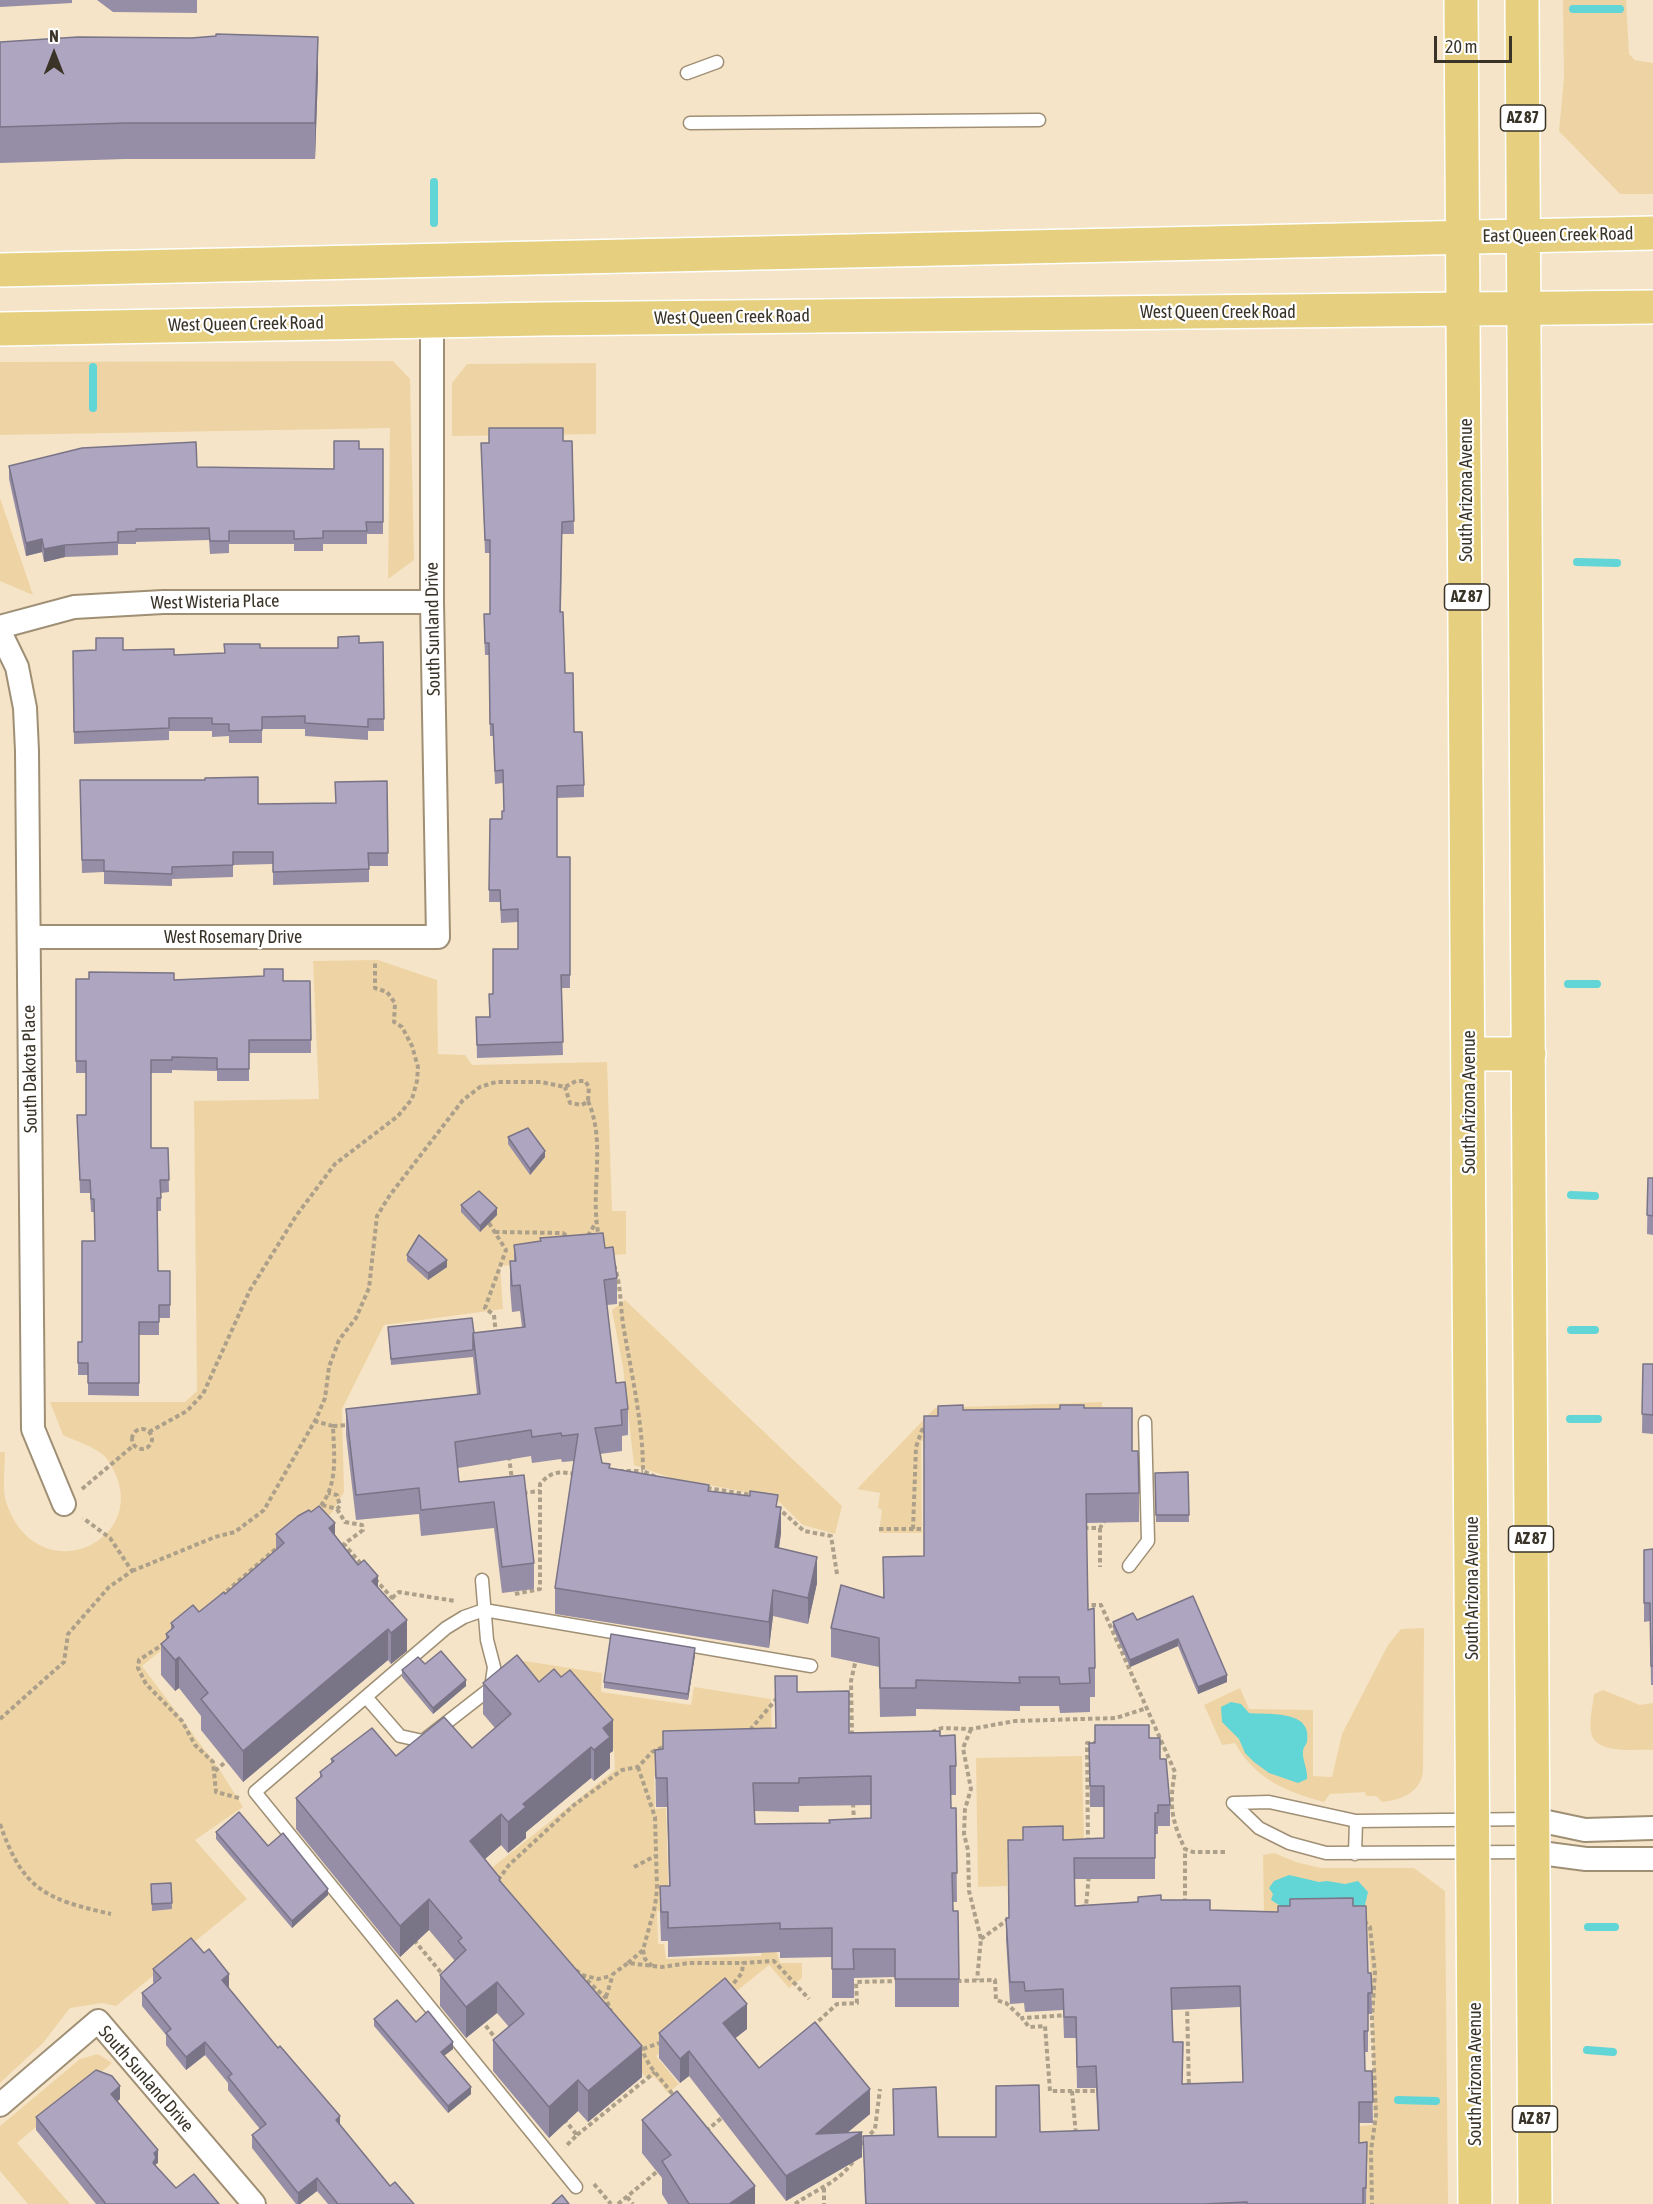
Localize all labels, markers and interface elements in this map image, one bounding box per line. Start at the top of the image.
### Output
north arrow [24,24,84,84]
scale bar [1437,24,1515,62]
text: N [49,27,59,45]
text: 20 m [1445,36,1477,57]
road number: AZ 87 [1500,105,1546,131]
street label: East Queen Creek Road [1482,223,1634,247]
street label: West Queen Creek Road [1140,301,1296,323]
street label: West Queen Creek Road [654,305,810,329]
street label: West Queen Creek Road [168,312,324,336]
street label: South Arizona Avenue [1455,418,1477,562]
street label: South Sunland Drive [421,562,445,696]
road number: AZ 87 [1444,584,1490,610]
street label: West Wisteria Place [151,590,279,614]
street label: West Rosemary Drive [164,926,302,948]
street label: South Dakota Place [18,1005,42,1133]
street label: South Arizona Avenue [1458,1030,1480,1174]
street label: South Arizona Avenue [1461,1516,1483,1660]
road number: AZ 87 [1508,1526,1553,1552]
street label: South Arizona Avenue [1464,2002,1486,2146]
street label: South Sunland Drive [94,2021,198,2137]
road number: AZ 87 [1512,2106,1558,2132]

